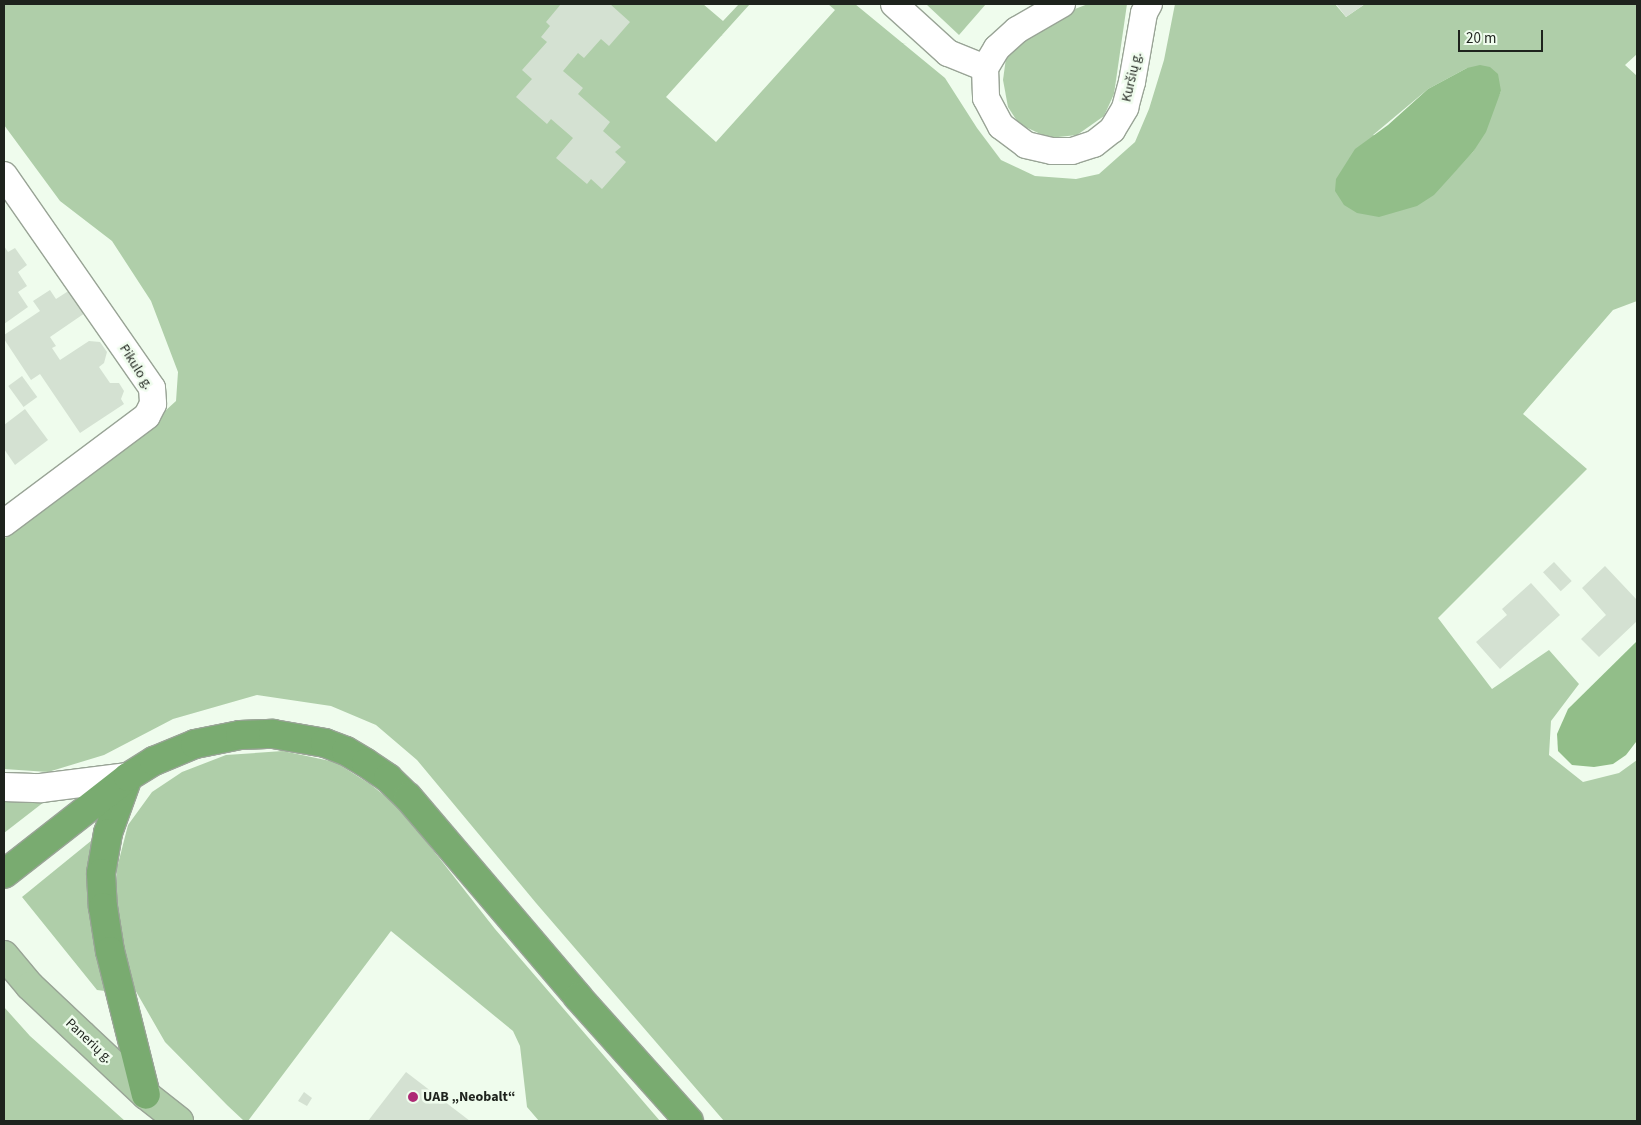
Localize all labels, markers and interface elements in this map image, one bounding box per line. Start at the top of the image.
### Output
scale bar [1461,20,1546,52]
text: 20 m [1466,28,1496,49]
street label: Kuršių g. [1118,50,1146,104]
street label: Pikulo g. [116,341,156,393]
street label: Panerių g. [62,1015,116,1067]
place label: UAB „Neobalt“ [423,1089,515,1105]
marker: UAB „Neobalt“ [407,1091,419,1103]

